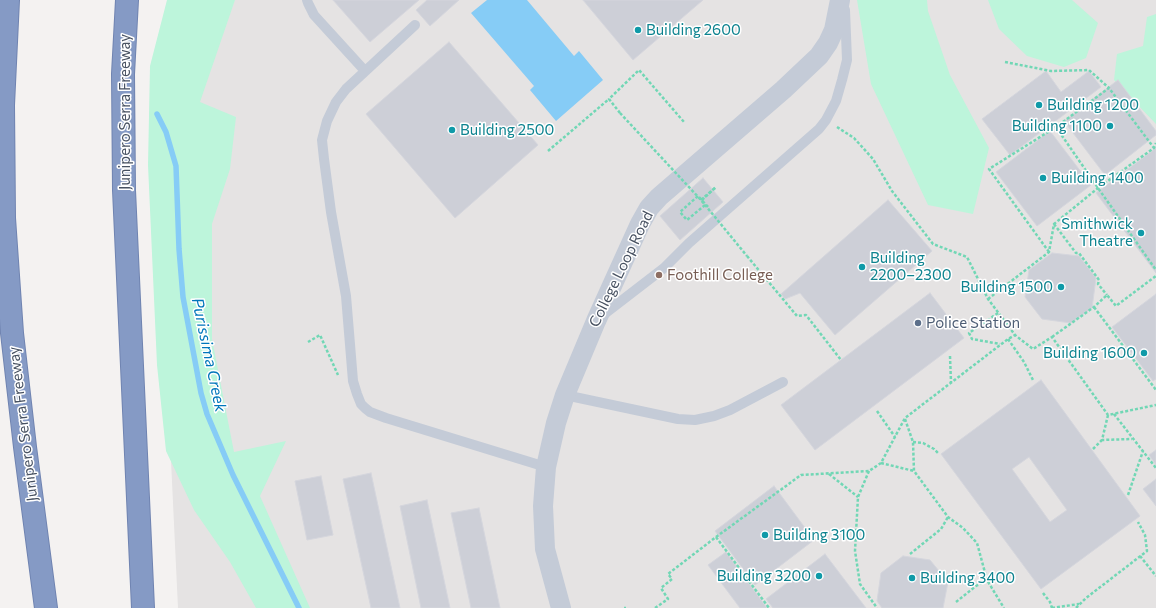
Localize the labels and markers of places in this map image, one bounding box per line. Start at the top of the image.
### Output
place label: Building 2600 [646,21,741,39]
marker: Building 2600 [633,25,643,35]
place label: Building 1200 [1047,96,1139,114]
marker: Building 1200 [1034,100,1044,110]
place label: Building 1100 [1012,117,1102,135]
place label: Building 2500 [460,121,554,139]
marker: Building 1100 [1105,121,1115,131]
marker: Building 2500 [447,125,457,135]
place label: Building 1400 [1051,169,1144,187]
marker: Building 1400 [1038,173,1048,183]
place label: Smithwick Theatre [1061,215,1133,250]
marker: Smithwick Theatre [1136,228,1146,238]
place label: Building 2200–2300 [870,249,951,284]
marker: Building 2200–2300 [857,262,867,272]
place label: Foothill College [667,266,773,284]
marker: Foothill College [654,270,664,280]
place label: Building 1500 [961,278,1053,296]
marker: Building 1500 [1056,282,1066,292]
place label: Police Station [926,314,1020,332]
marker: Police Station [913,318,923,328]
place label: Building 1600 [1043,344,1136,362]
marker: Building 1600 [1139,348,1149,358]
place label: Building 3100 [773,526,865,544]
marker: Building 3100 [760,530,770,540]
place label: Building 3200 [717,567,811,585]
place label: Building 3400 [920,569,1015,587]
marker: Building 3200 [814,571,824,581]
marker: Building 3400 [907,573,917,583]

